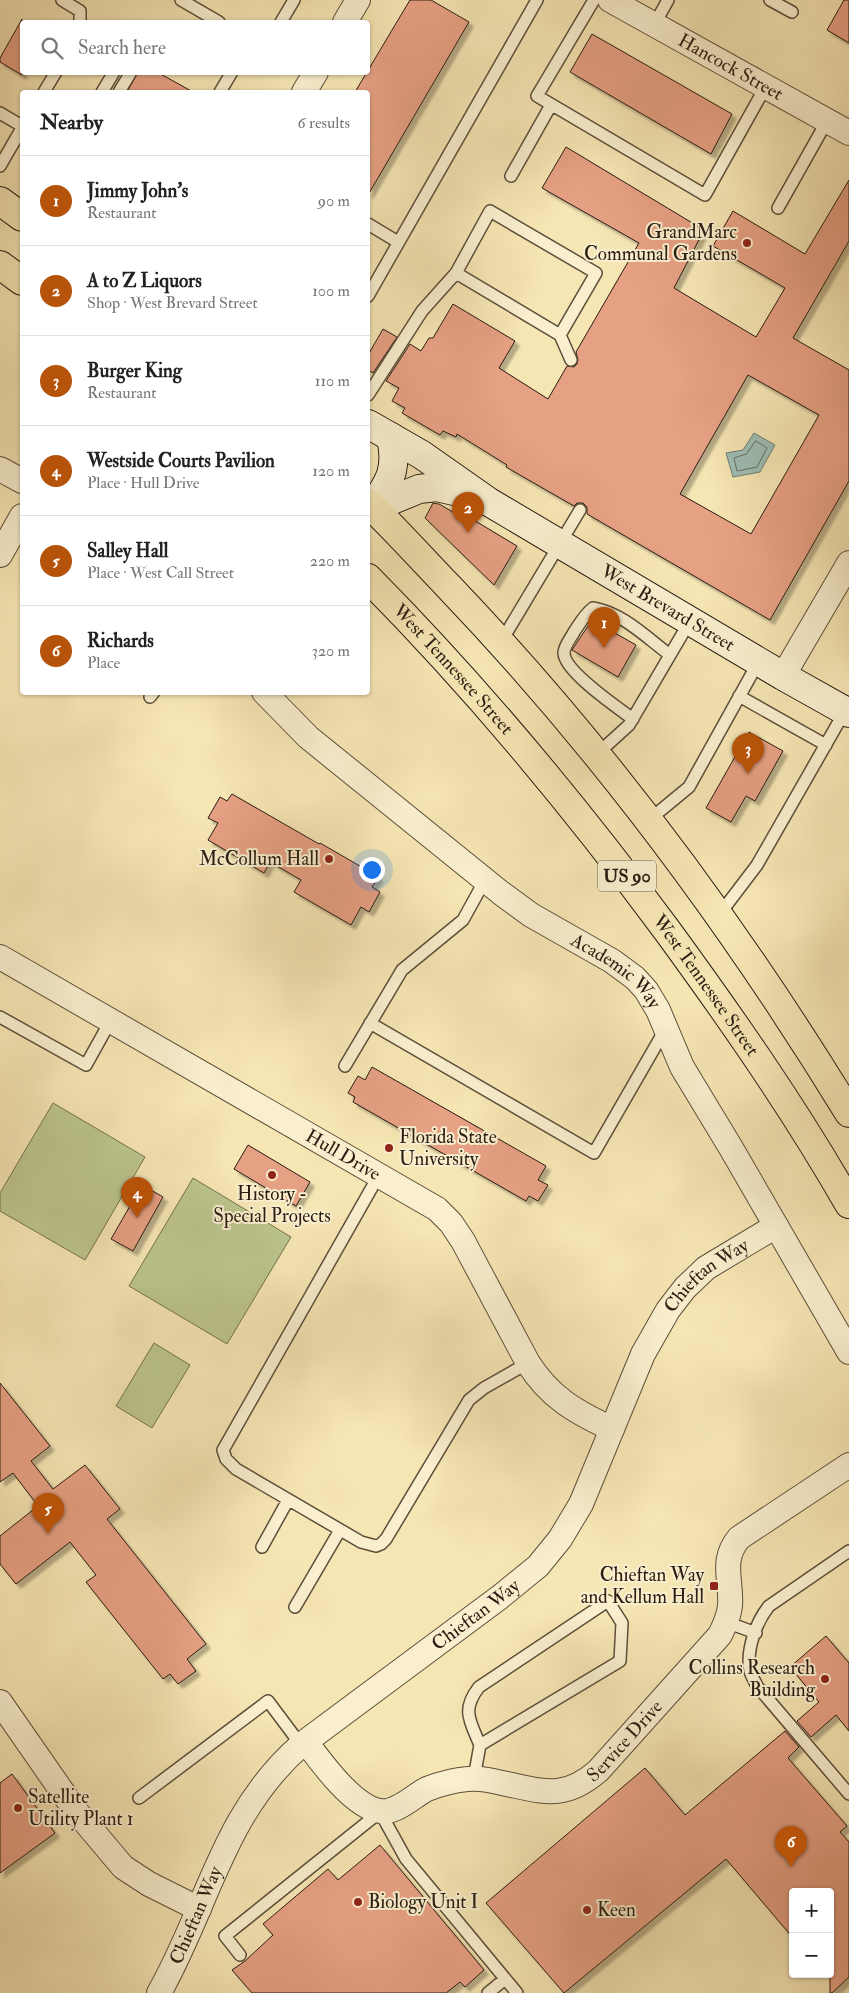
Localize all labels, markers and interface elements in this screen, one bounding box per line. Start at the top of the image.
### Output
search box [20,20,370,75]
street label: Hancock Street [674,28,787,106]
icon: search [38,34,66,62]
text: Search here [78,36,166,60]
text: Nearby [40,109,103,136]
text: 6 results [298,113,350,133]
text: Jimmy John's [87,179,188,203]
text: 1 [53,191,59,211]
text: 90 m [318,191,350,211]
text: Restaurant [87,203,156,223]
place label: GrandMarc Communal Gardens [584,220,737,266]
marker: GrandMarc Communal Gardens [741,237,753,249]
text: A to Z Liquors [87,269,202,293]
text: 2 [52,281,60,301]
text: 100 m [312,281,350,301]
text: Shop · West Brevard Street [87,293,258,313]
text: Burger King [87,359,182,383]
text: 3 [53,371,59,391]
text: 110 m [315,371,350,391]
text: Restaurant [87,383,156,403]
text: Westside Courts Pavilion [87,449,275,473]
text: 4 [52,461,60,481]
text: 120 m [312,461,350,481]
text: Place · Hull Drive [87,473,200,493]
pin: 2 [452,492,484,533]
text: Salley Hall [87,539,168,563]
text: 5 [52,551,60,571]
text: 220 m [310,551,350,571]
street label: West Brevard Street [596,558,739,657]
text: Place · West Call Street [87,563,234,583]
street label: West Tennessee Street [387,598,519,740]
pin: 1 [588,607,620,648]
text: Richards [87,629,154,653]
text: 6 [52,641,60,661]
text: 320 m [312,641,350,661]
text: Place [87,653,120,673]
pin: 3 [732,733,764,774]
place label: McCollum Hall [199,847,319,871]
marker: McCollum Hall [323,853,335,865]
your location [359,857,385,883]
road number: US 90 [598,860,656,891]
street label: West Tennessee Street [647,909,765,1061]
street label: Academic Way [566,928,667,1014]
street label: Hull Drive [301,1124,385,1186]
place label: Florida State University [399,1125,497,1171]
marker: Florida State University [383,1142,395,1154]
marker: History - Special Projects [266,1169,278,1181]
pin: 4 [121,1177,153,1218]
place label: History - Special Projects [213,1182,331,1229]
street label: Chieftan Way [659,1233,754,1317]
pin: 5 [32,1493,64,1534]
place label: Chieftan Way and Kellum Hall [581,1563,705,1609]
street label: Chieftan Way [427,1573,525,1656]
marker: Chieftan Way and Kellum Hall [708,1580,720,1592]
place label: Collins Research Building [689,1656,816,1702]
marker: Collins Research Building [819,1673,831,1685]
street label: Service Drive [582,1695,668,1787]
place label: Satellite Utility Plant 1 [28,1785,133,1831]
marker: Satellite Utility Plant 1 [12,1802,24,1814]
pin: 6 [775,1826,807,1867]
street label: Chieftan Way [164,1862,228,1968]
map controls [789,1888,834,1978]
button: + [789,1888,834,1933]
place label: Biology Unit I [368,1890,478,1914]
marker: Biology Unit I [352,1896,364,1908]
place label: Keen [597,1898,636,1922]
marker: Keen [581,1904,593,1916]
button: − [789,1933,834,1978]

